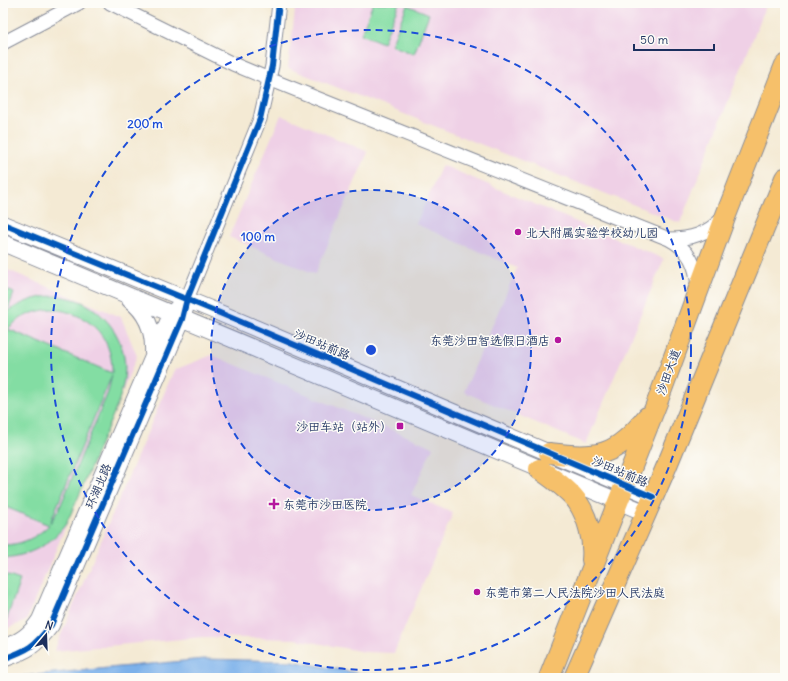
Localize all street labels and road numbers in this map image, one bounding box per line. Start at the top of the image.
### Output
street label: 沙田站前路 [291,325,353,363]
street label: 沙田大道 [653,347,683,397]
street label: 沙田站前路 [589,452,651,490]
street label: 环湖北路 [82,461,114,511]

